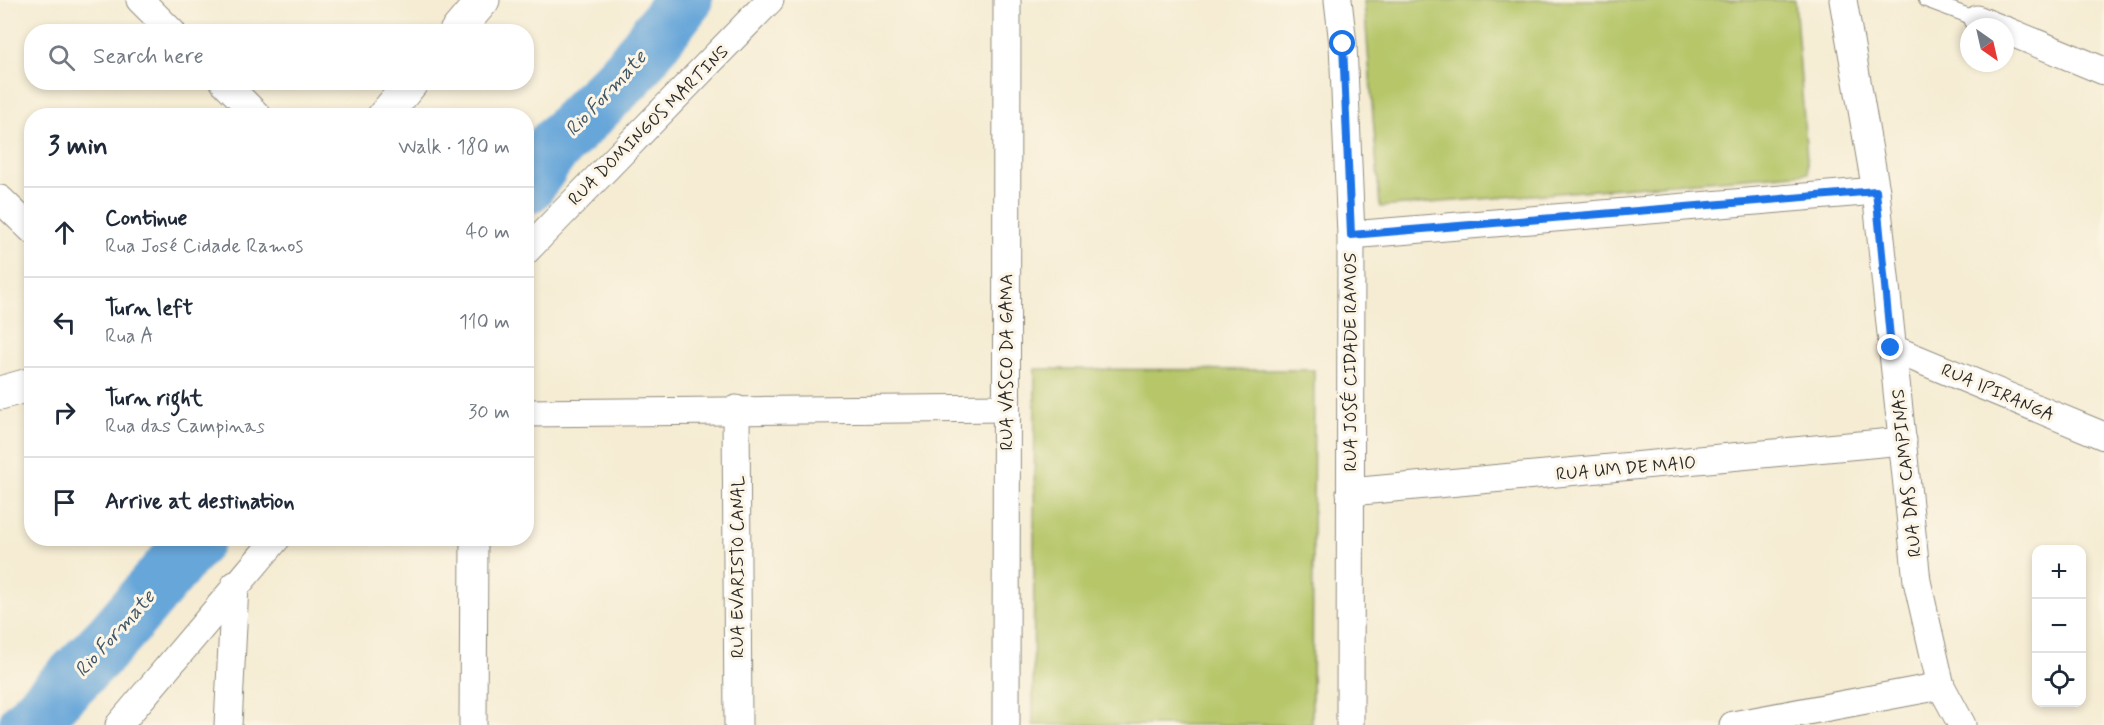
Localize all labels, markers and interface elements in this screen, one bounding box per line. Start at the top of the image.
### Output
north arrow [1960,18,2014,72]
search box [24,24,534,90]
route start [1329,30,1355,56]
street label: RUA DOMINGOS MARTINS [563,40,734,211]
icon: search [45,41,78,74]
text: Search here [93,43,204,71]
water label: Rio Formate [559,45,654,143]
text: 3 min [48,130,108,164]
text: Walk · 180 m [398,134,510,161]
text: Continue [105,205,187,233]
icon: ahead [48,216,81,249]
text: 40 m [466,219,510,246]
text: Rua José Cidade Ramos [105,233,303,260]
street label: RUA JOSÉ CIDADE RAMOS [1339,253,1363,471]
street label: RUA VASCO DA GAMA [995,274,1019,450]
text: Turn left [105,295,193,323]
icon: left [48,306,81,339]
text: 110 m [459,309,510,336]
text: Rua A [105,323,154,350]
route end [1877,334,1903,360]
street label: RUA IPIRANGA [1937,358,2058,428]
text: Turn right [105,385,203,413]
street label: RUA DAS CAMPINAS [1886,387,1928,558]
icon: right [48,396,81,429]
text: 30 m [468,399,510,426]
text: Rua das Campinas [105,413,265,440]
street label: RUA UM DE MAIO [1555,451,1697,487]
street label: RUA EVARISTO CANAL [726,476,750,658]
icon: arrive [48,486,81,519]
text: Arrive at destination [105,488,295,516]
map controls [2032,545,2086,707]
button: + [2032,545,2086,599]
water label: Rio Formate [69,584,162,683]
button: − [2032,599,2086,653]
button: locate [2032,653,2086,707]

